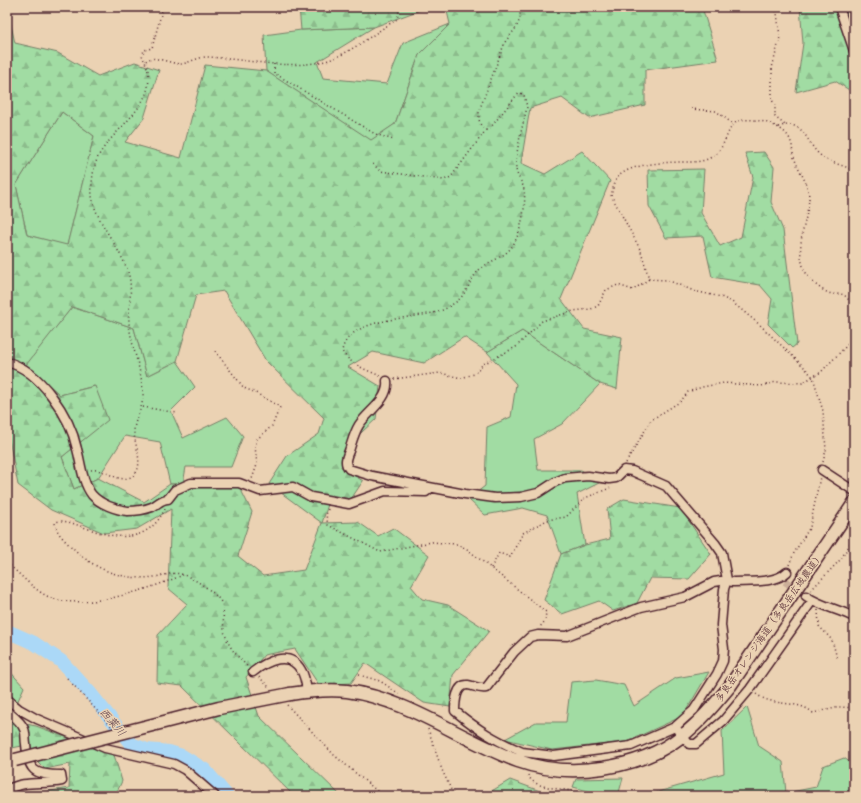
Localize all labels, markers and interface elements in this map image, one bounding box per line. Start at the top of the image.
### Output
street label: 多良岳オレンジ海道（多良岳広域農道） [712,550,826,704]
water label: 西葉川 [97,705,129,739]

